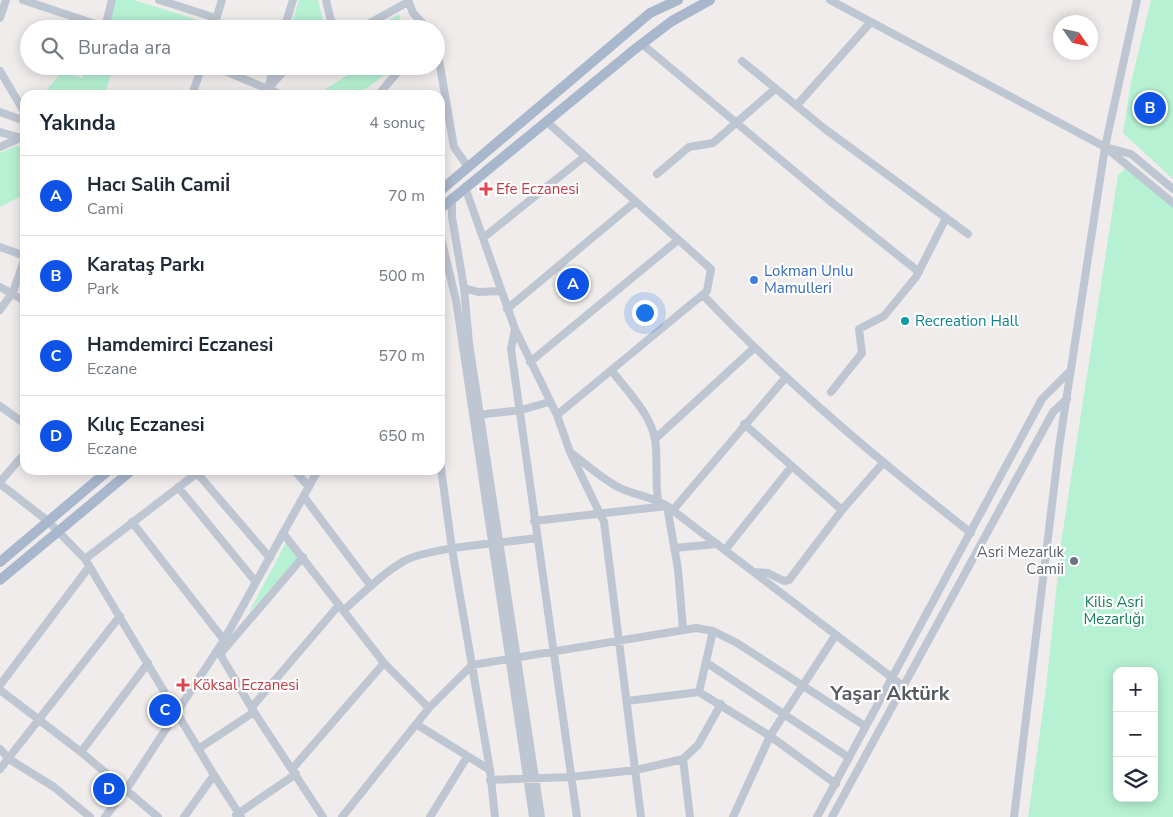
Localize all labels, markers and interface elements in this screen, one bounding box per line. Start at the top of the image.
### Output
north arrow [1053,15,1098,60]
search box [20,20,445,75]
icon: search [38,34,66,62]
text: Burada ara [78,35,171,61]
pin: B [1134,89,1166,127]
text: Yakında [40,109,116,137]
text: 4 sonuç [369,112,425,134]
text: Hacı Salih Camiİ [87,172,230,198]
place label: Efe Eczanesi [496,179,579,199]
marker: Efe Eczanesi [480,183,492,195]
text: A [50,185,62,207]
text: 70 m [388,185,425,207]
text: Cami [87,198,123,220]
text: Karataş Parkı [87,252,205,278]
place label: Lokman Unlu Mamulleri [764,261,853,298]
text: B [50,265,62,287]
text: 500 m [378,265,425,287]
pin: A [557,265,589,303]
marker: Lokman Unlu Mamulleri [748,274,760,286]
text: Park [87,278,119,300]
your location [632,300,658,326]
place label: Recreation Hall [915,311,1019,331]
marker: Recreation Hall [899,315,911,327]
text: Hamdemirci Eczanesi [87,332,273,358]
text: C [51,345,61,367]
text: 570 m [378,345,425,367]
text: Eczane [87,358,137,380]
text: Kılıç Eczanesi [87,412,205,438]
text: D [50,425,62,447]
text: 650 m [378,425,425,447]
text: Eczane [87,438,137,460]
place label: Asri Mezarlık Camii [977,542,1064,579]
marker: Asri Mezarlık Camii [1068,555,1080,567]
park label: Kilis Asri Mezarlığı [1083,592,1145,629]
map controls [1113,667,1158,802]
button: + [1113,667,1158,712]
place label: Köksal Eczanesi [193,675,299,695]
marker: Köksal Eczanesi [177,679,189,691]
district label: Yaşar Aktürk [830,680,951,707]
pin: C [149,691,181,729]
button: − [1113,712,1158,757]
button: layers [1113,757,1158,802]
pin: D [93,770,125,808]

